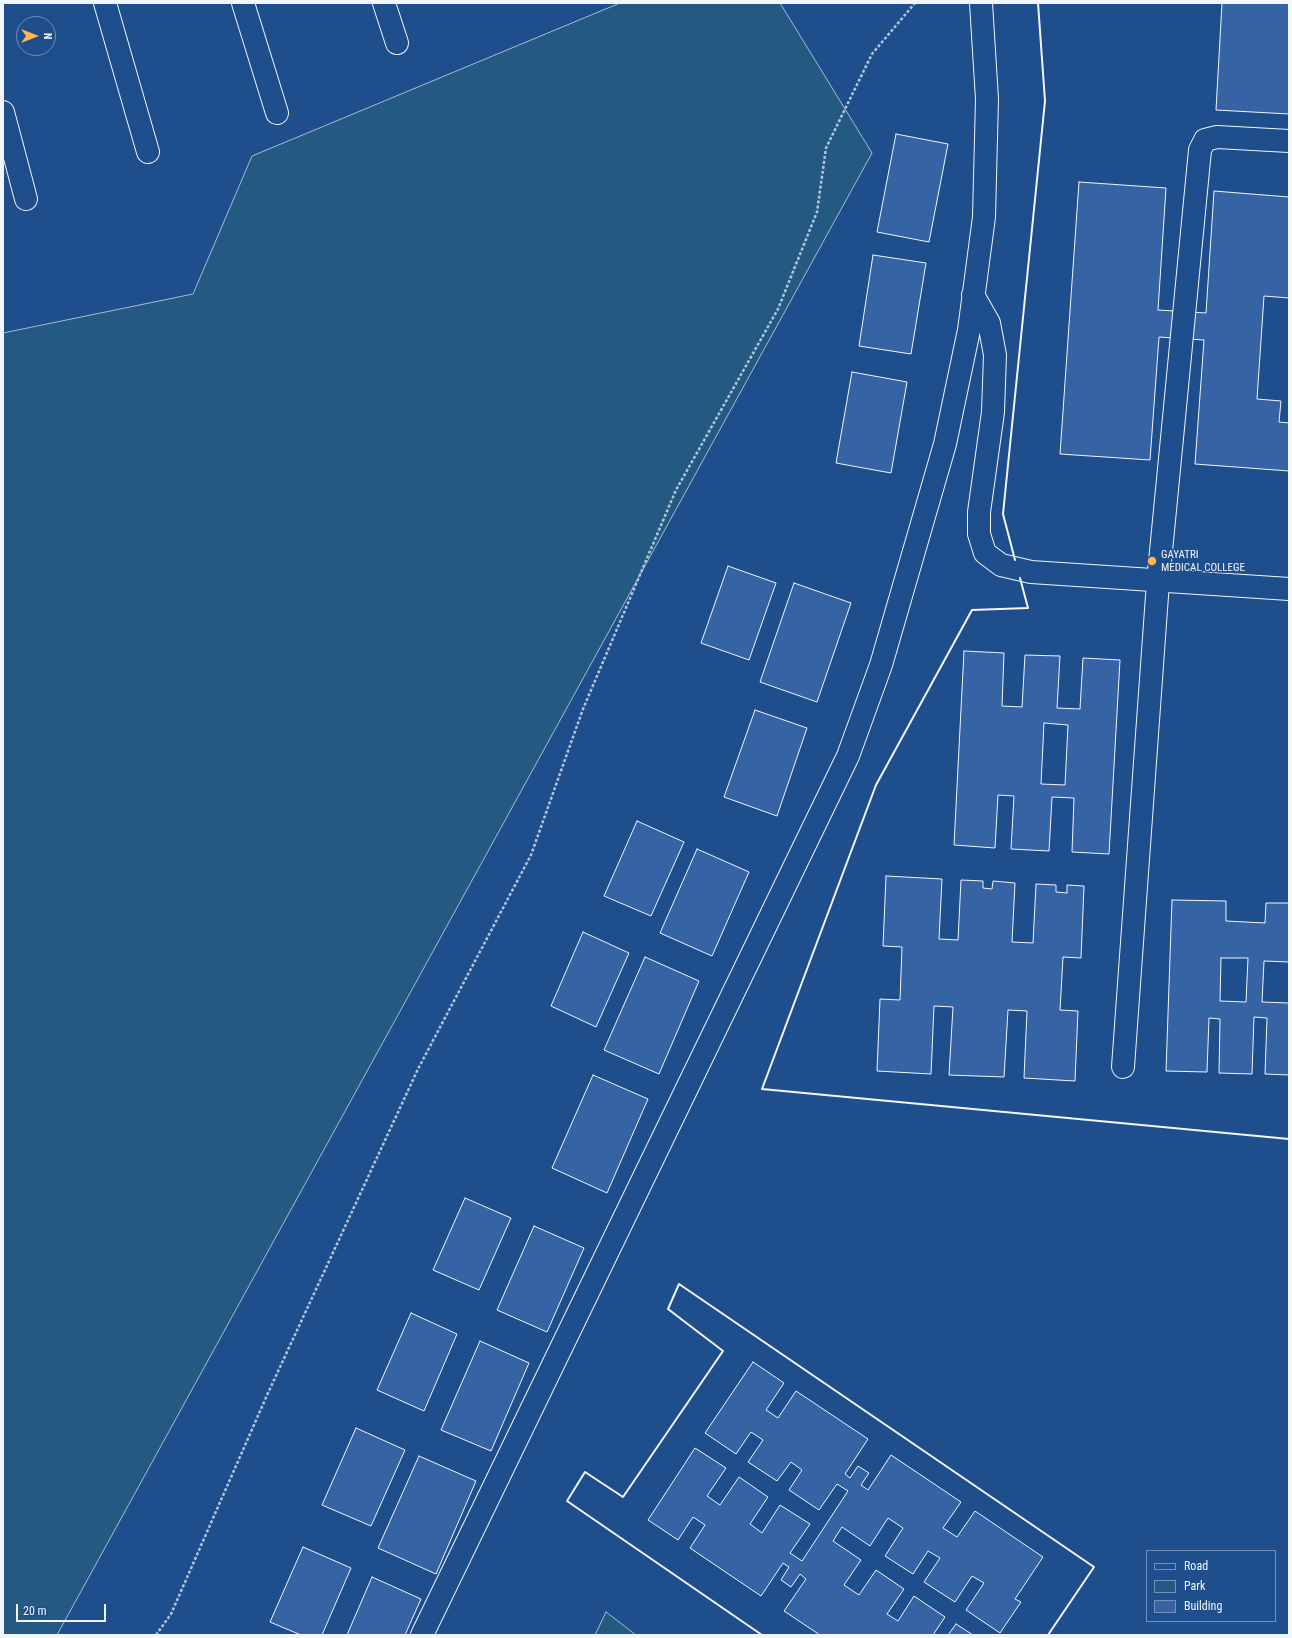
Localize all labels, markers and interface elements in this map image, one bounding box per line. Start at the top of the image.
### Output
north arrow [16,16,56,56]
text: N [41,33,54,39]
place label: GAYATRI MEDICAL COLLEGE [1161,548,1245,574]
marker: GAYATRI MEDICAL COLLEGE [1146,555,1158,567]
legend [1146,1550,1276,1622]
text: Road [1184,1559,1208,1573]
text: Park [1184,1579,1205,1593]
scale bar [18,1596,108,1622]
text: Building [1184,1599,1222,1613]
text: 20 m [23,1604,47,1618]

